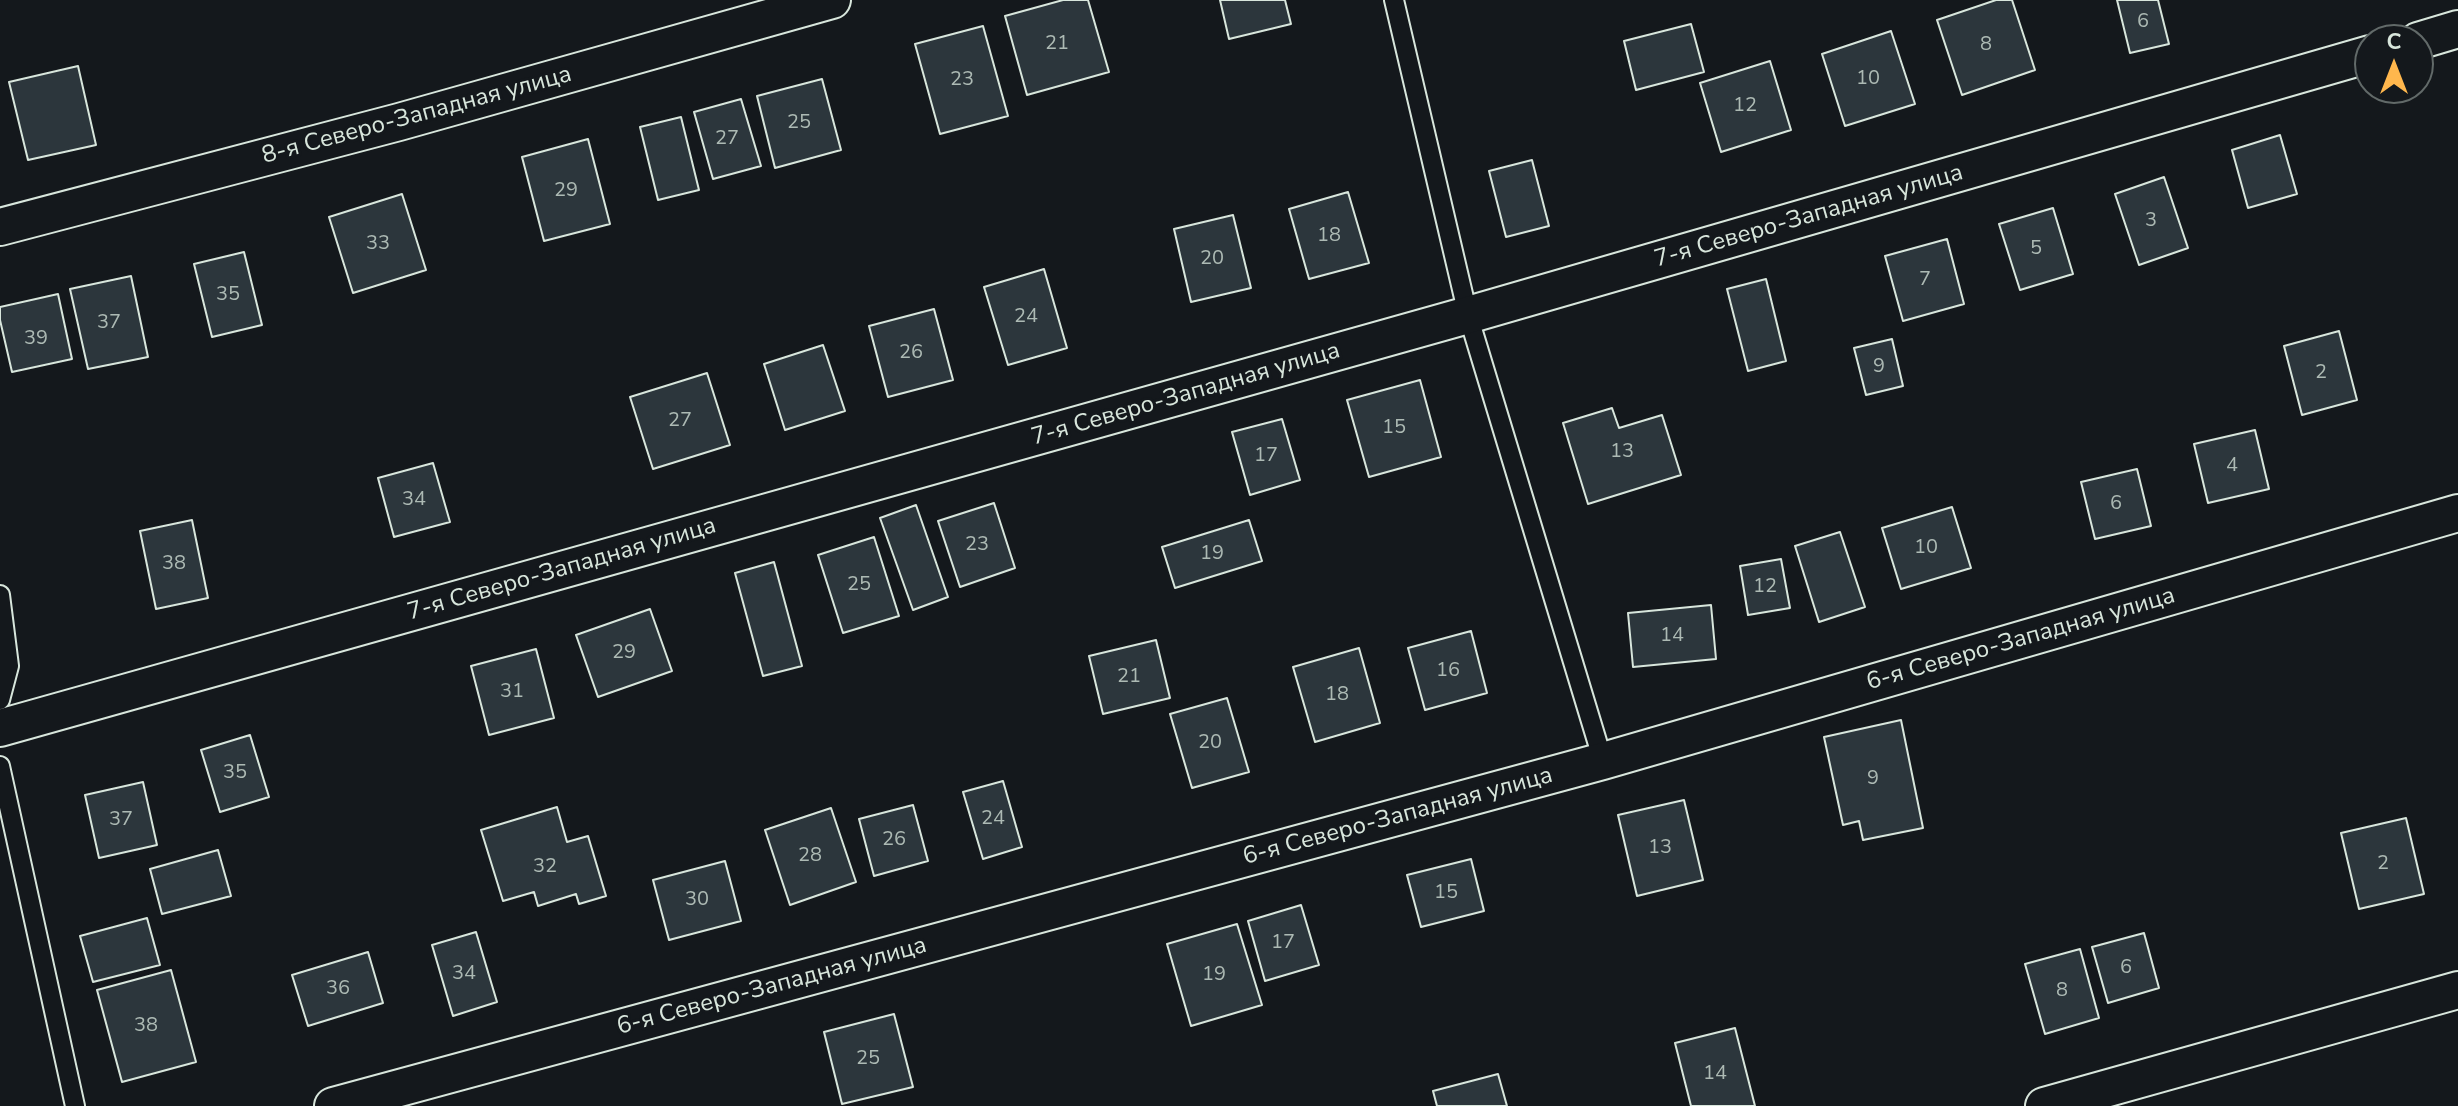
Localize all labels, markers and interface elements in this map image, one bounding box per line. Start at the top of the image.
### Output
house number: 6 [2137,10,2149,34]
north arrow [2354,24,2434,104]
text: С [2387,27,2401,57]
house number: 21 [1045,32,1069,56]
house number: 8 [1980,33,1992,57]
street label: 8-я Северо-Западная улица [259,61,575,171]
house number: 10 [1856,67,1880,91]
house number: 23 [950,68,974,92]
house number: 12 [1733,94,1757,118]
house number: 25 [787,111,811,135]
house number: 27 [715,127,739,151]
street label: 7-я Северо-Западная улица [1651,159,1967,275]
house number: 29 [554,179,578,203]
house number: 3 [2145,209,2157,233]
house number: 18 [1317,224,1341,248]
house number: 33 [366,232,390,256]
house number: 5 [2030,237,2042,261]
house number: 20 [1200,247,1224,271]
house number: 7 [1919,268,1931,292]
house number: 35 [216,283,240,307]
house number: 24 [1014,305,1038,329]
house number: 37 [97,311,121,335]
house number: 39 [24,327,48,351]
street label: 7-я Северо-Западная улица [1028,337,1344,453]
house number: 26 [899,341,923,365]
house number: 9 [1873,355,1885,379]
house number: 2 [2315,361,2327,385]
house number: 27 [668,409,692,433]
house number: 15 [1382,416,1406,440]
house number: 13 [1610,440,1634,464]
house number: 17 [1254,444,1278,468]
house number: 4 [2226,454,2238,478]
house number: 34 [402,488,426,512]
house number: 6 [2110,492,2122,516]
street label: 7-я Северо-Западная улица [404,512,720,628]
house number: 23 [965,533,989,557]
house number: 10 [1914,536,1938,560]
house number: 19 [1200,542,1224,566]
house number: 38 [162,552,186,576]
house number: 25 [847,573,871,597]
house number: 12 [1753,575,1777,599]
street label: 6-я Северо-Западная улица [1863,582,2179,698]
house number: 14 [1660,624,1684,648]
house number: 29 [612,641,636,665]
house number: 16 [1436,659,1460,683]
house number: 21 [1117,665,1141,689]
house number: 31 [500,680,524,704]
house number: 18 [1325,683,1349,707]
house number: 20 [1198,731,1222,755]
house number: 35 [223,761,247,785]
street label: 6-я Северо-Западная улица [1240,762,1556,872]
house number: 9 [1867,767,1879,791]
house number: 24 [981,807,1005,831]
house number: 37 [109,808,133,832]
house number: 26 [882,828,906,852]
house number: 13 [1648,836,1672,860]
house number: 28 [798,844,822,868]
house number: 2 [2377,852,2389,876]
house number: 32 [533,855,557,879]
house number: 15 [1434,881,1458,905]
house number: 30 [685,888,709,912]
house number: 17 [1271,931,1295,955]
street label: 6-я Северо-Западная улица [614,932,930,1042]
house number: 6 [2120,956,2132,980]
house number: 34 [452,962,476,986]
house number: 19 [1202,963,1226,987]
house number: 36 [326,977,350,1001]
house number: 8 [2056,979,2068,1003]
house number: 38 [134,1014,158,1038]
house number: 25 [856,1047,880,1071]
house number: 14 [1703,1062,1727,1086]

